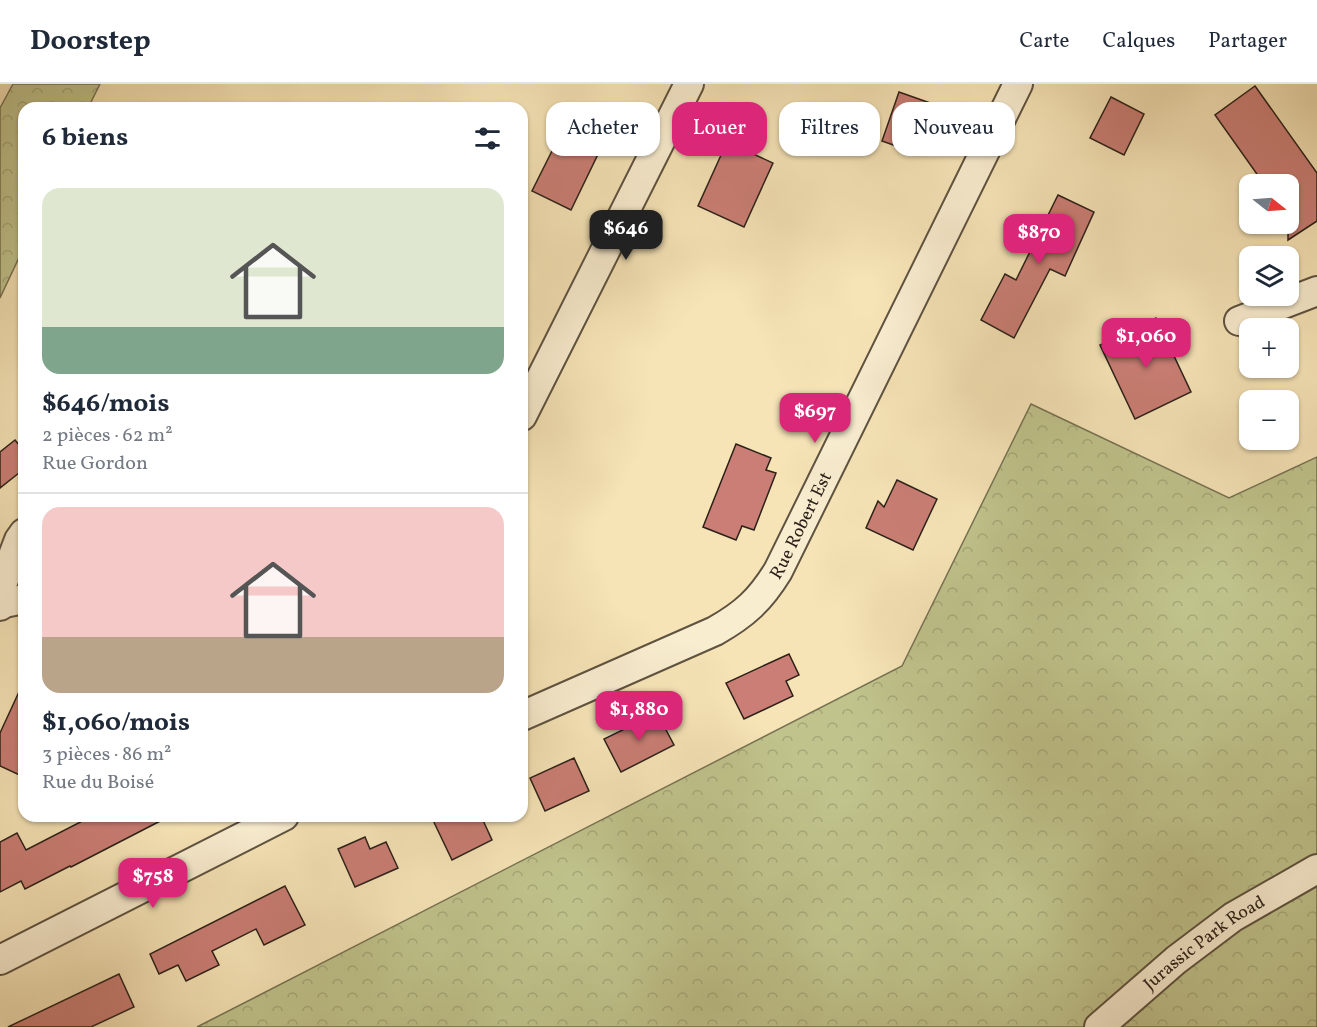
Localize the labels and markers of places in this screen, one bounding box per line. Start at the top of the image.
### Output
pin: $646 [590,210,662,261]
pin: $870 [1003,214,1075,265]
pin: $1,060 [1097,318,1195,369]
pin: $697 [779,393,851,444]
pin: $1,880 [590,691,688,742]
pin: $758 [117,858,189,909]

